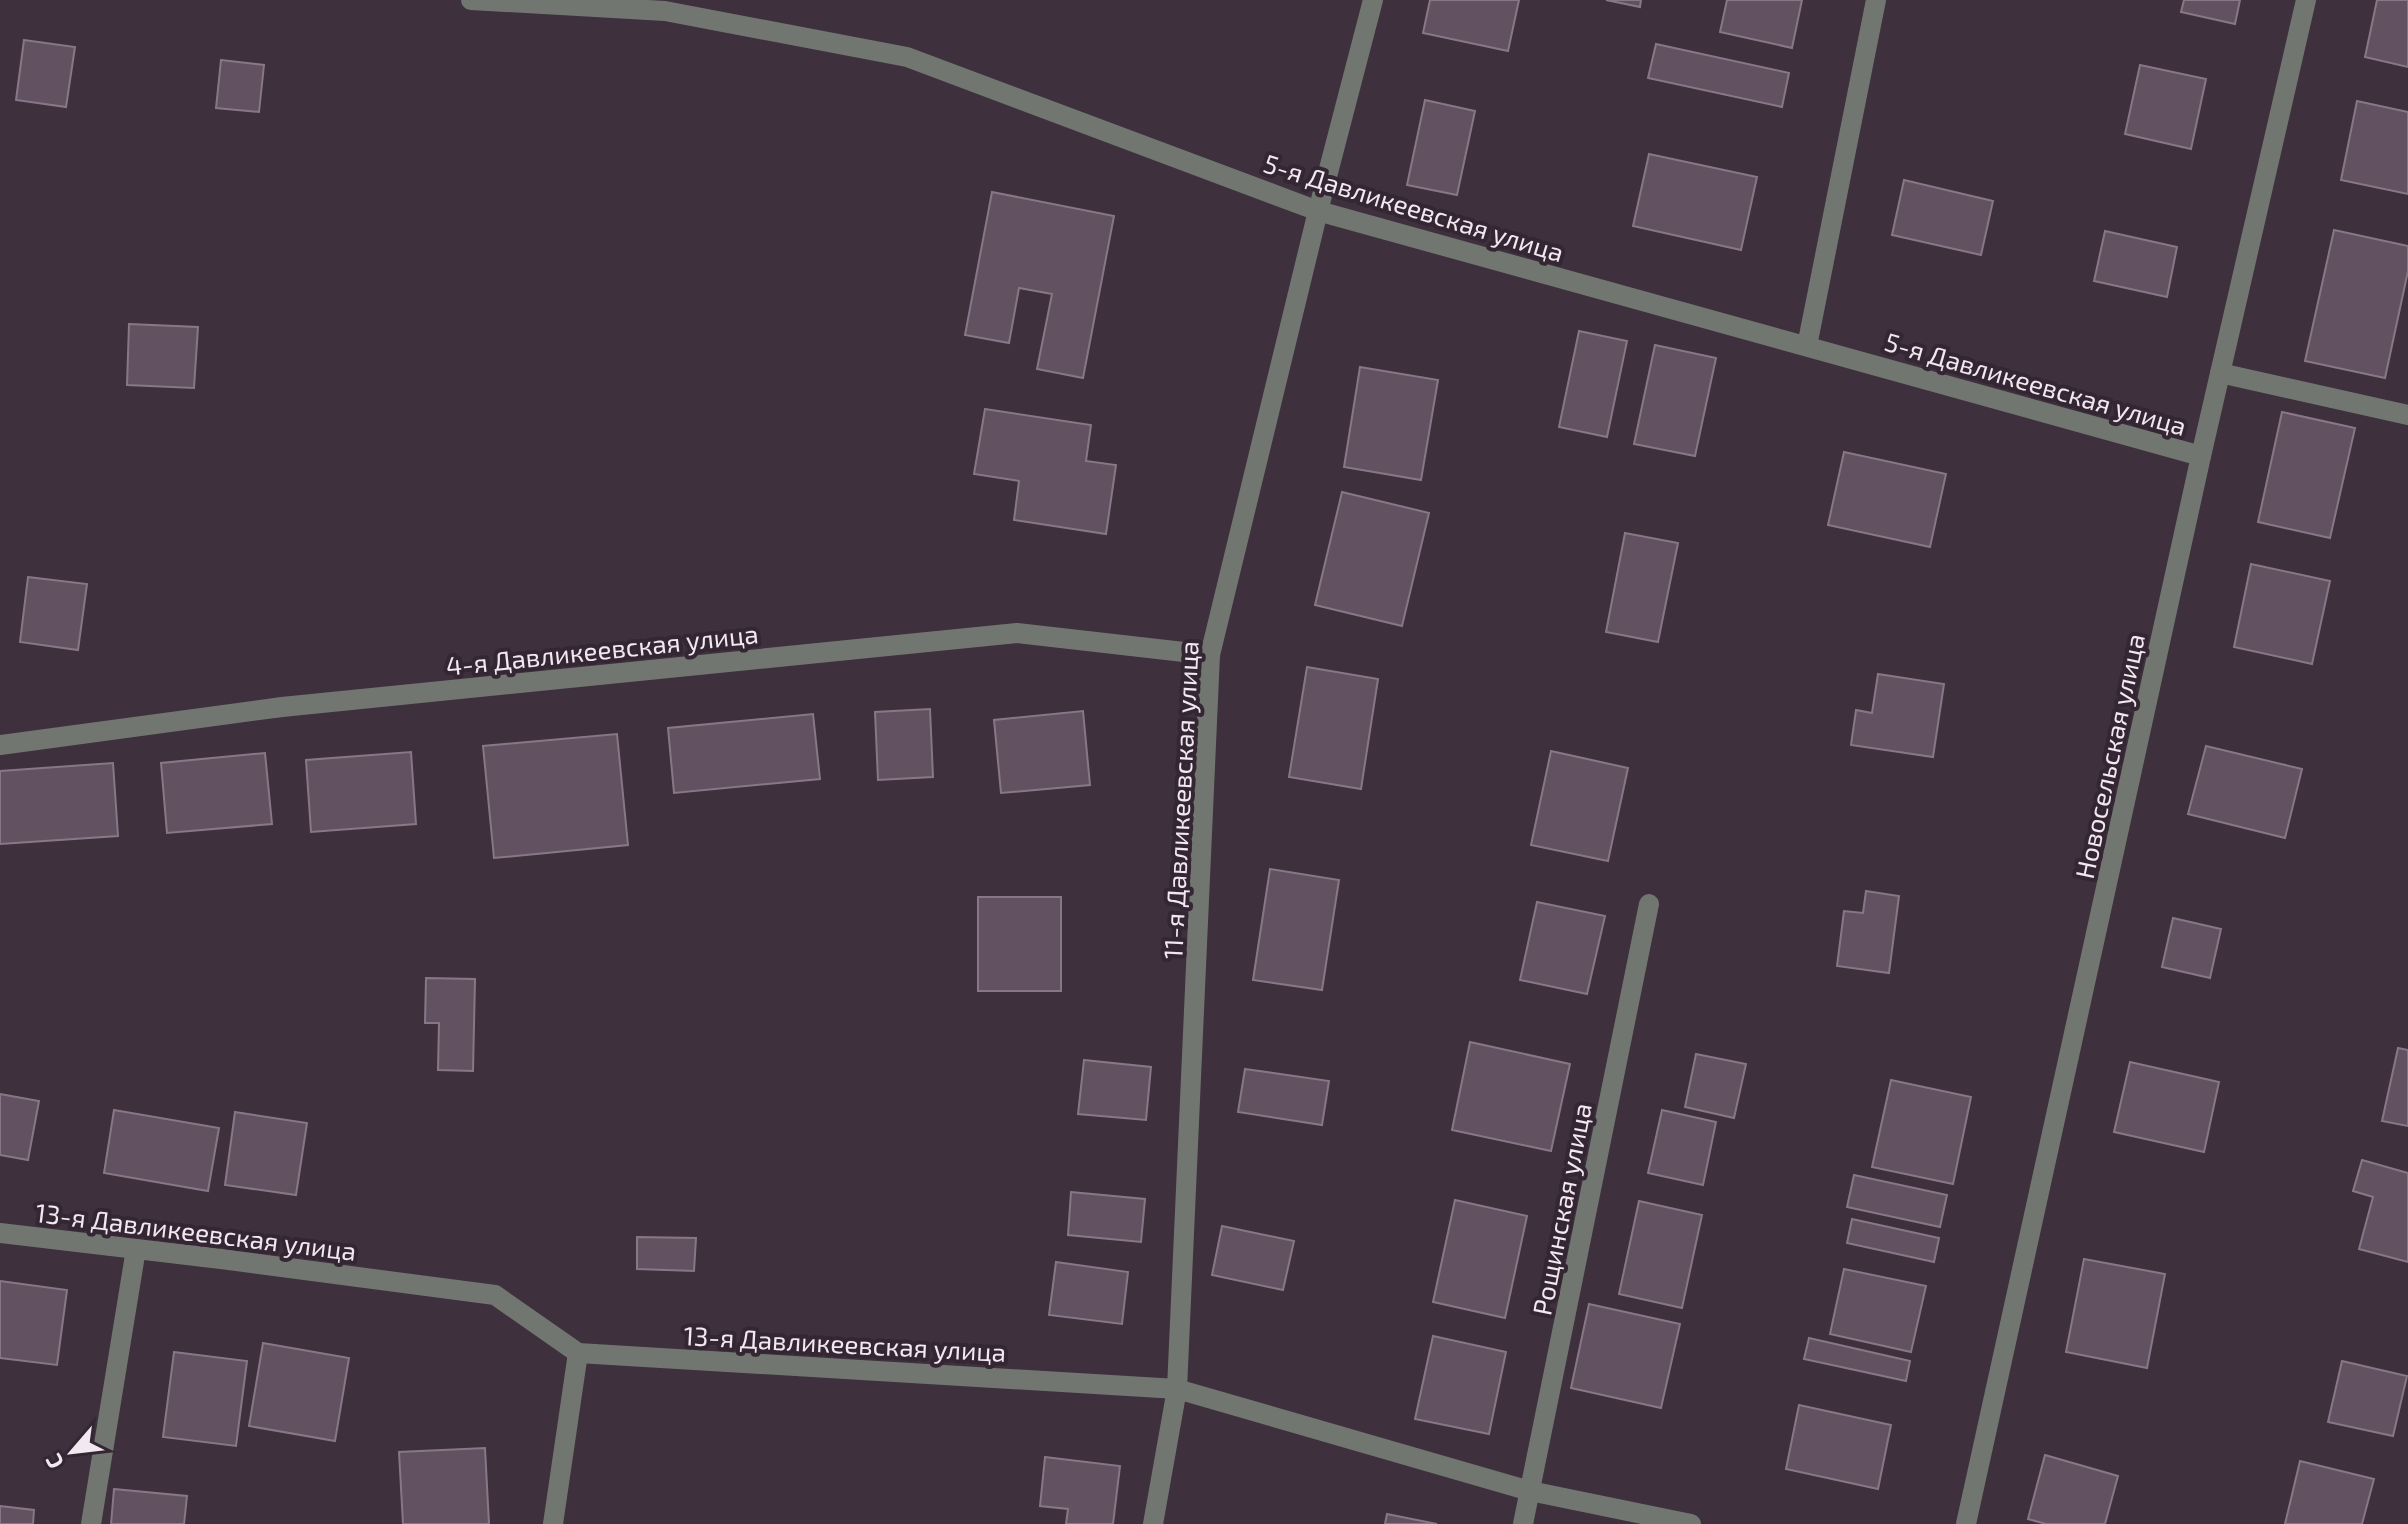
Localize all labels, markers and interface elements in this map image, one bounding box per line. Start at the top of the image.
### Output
street label: 5-я Давликеевская улица [1260,147,1568,268]
street label: 5-я Давликеевская улица [1881,325,2190,442]
street label: 4-я Давликеевская улица [444,617,760,682]
street label: Новосельская улица [2068,631,2151,882]
street label: 11-я Давликеевская улица [1156,640,1205,960]
street label: Рощинская улица [1525,1100,1598,1318]
street label: 13-я Давликеевская улица [34,1196,358,1267]
street label: 13-я Давликеевская улица [683,1319,1007,1368]
north arrow [32,1412,112,1492]
text: С [39,1450,68,1474]

